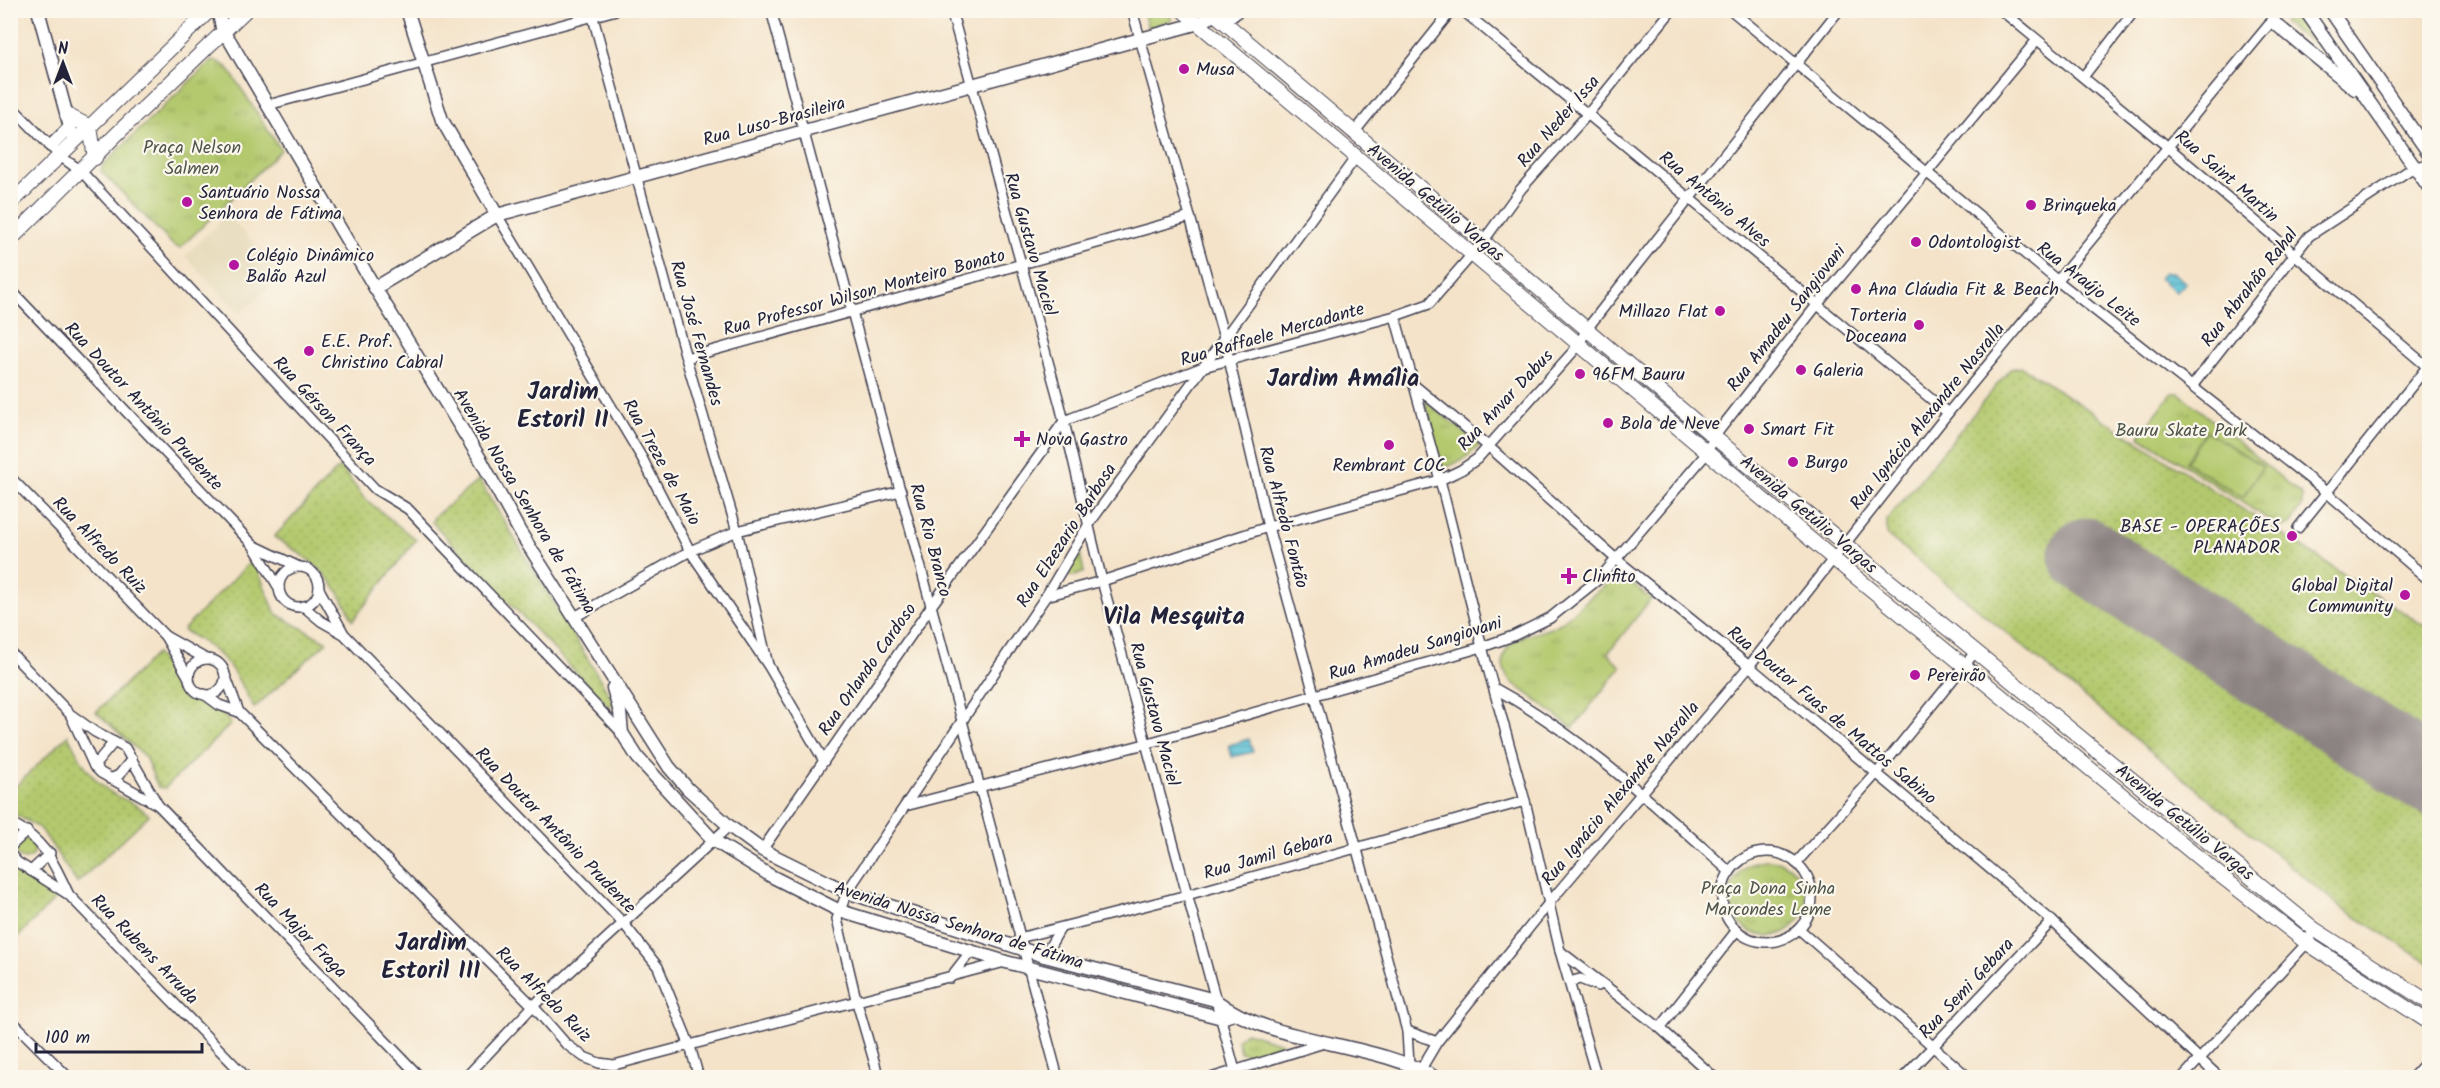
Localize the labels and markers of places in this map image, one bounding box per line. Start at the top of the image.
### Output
place label: Musa [1196,56,1235,85]
marker: Musa [1177,62,1191,76]
place label: Santuário Nossa Senhora de Fátima [199,179,342,229]
place label: Brinqueka [2043,192,2116,221]
marker: Santuário Nossa Senhora de Fátima [180,195,194,209]
marker: Brinqueka [2024,198,2038,212]
place label: Odontologist [1928,229,2022,258]
marker: Odontologist [1909,235,1923,249]
place label: Colégio Dinâmico Balão Azul [246,242,374,292]
marker: Colégio Dinâmico Balão Azul [227,258,241,272]
place label: Ana Cláudia Fit & Beach [1868,276,2059,305]
marker: Ana Cláudia Fit & Beach [1849,282,1863,296]
place label: Millazo FIat [1619,298,1709,327]
place label: Torteria Doceana [1845,302,1907,352]
marker: Millazo FIat [1713,304,1727,318]
marker: Torteria Doceana [1912,318,1926,332]
place label: E.E. Prof. Christino Cabral [321,328,444,378]
marker: E.E. Prof. Christino Cabral [302,344,316,358]
place label: Galeria [1813,357,1864,386]
place label: 96FM Bauru [1592,361,1685,390]
marker: Galeria [1794,363,1808,377]
marker: 96FM Bauru [1573,367,1587,381]
place label: Bola de Neve [1620,410,1720,439]
marker: Bola de Neve [1601,416,1615,430]
place label: Smart Fit [1761,416,1835,445]
marker: Smart Fit [1742,422,1756,436]
place label: Nova Gastro [1036,426,1128,455]
marker: Nova Gastro [1013,430,1031,448]
marker: Rembrant COC [1382,438,1396,452]
place label: Burgo [1805,449,1848,478]
place label: Rembrant COC [1332,452,1446,481]
marker: Burgo [1786,455,1800,469]
place label: BASE - OPERAÇÕES PLANADOR [2120,513,2280,563]
marker: BASE - OPERAÇÕES PLANADOR [2285,529,2299,543]
place label: Clinfito [1582,563,1636,592]
marker: Clinfito [1560,567,1578,585]
place label: Global Digital Community [2291,572,2394,622]
marker: Global Digital Community [2398,588,2412,602]
place label: Pereirão [1927,662,1986,691]
marker: Pereirão [1908,668,1922,682]

